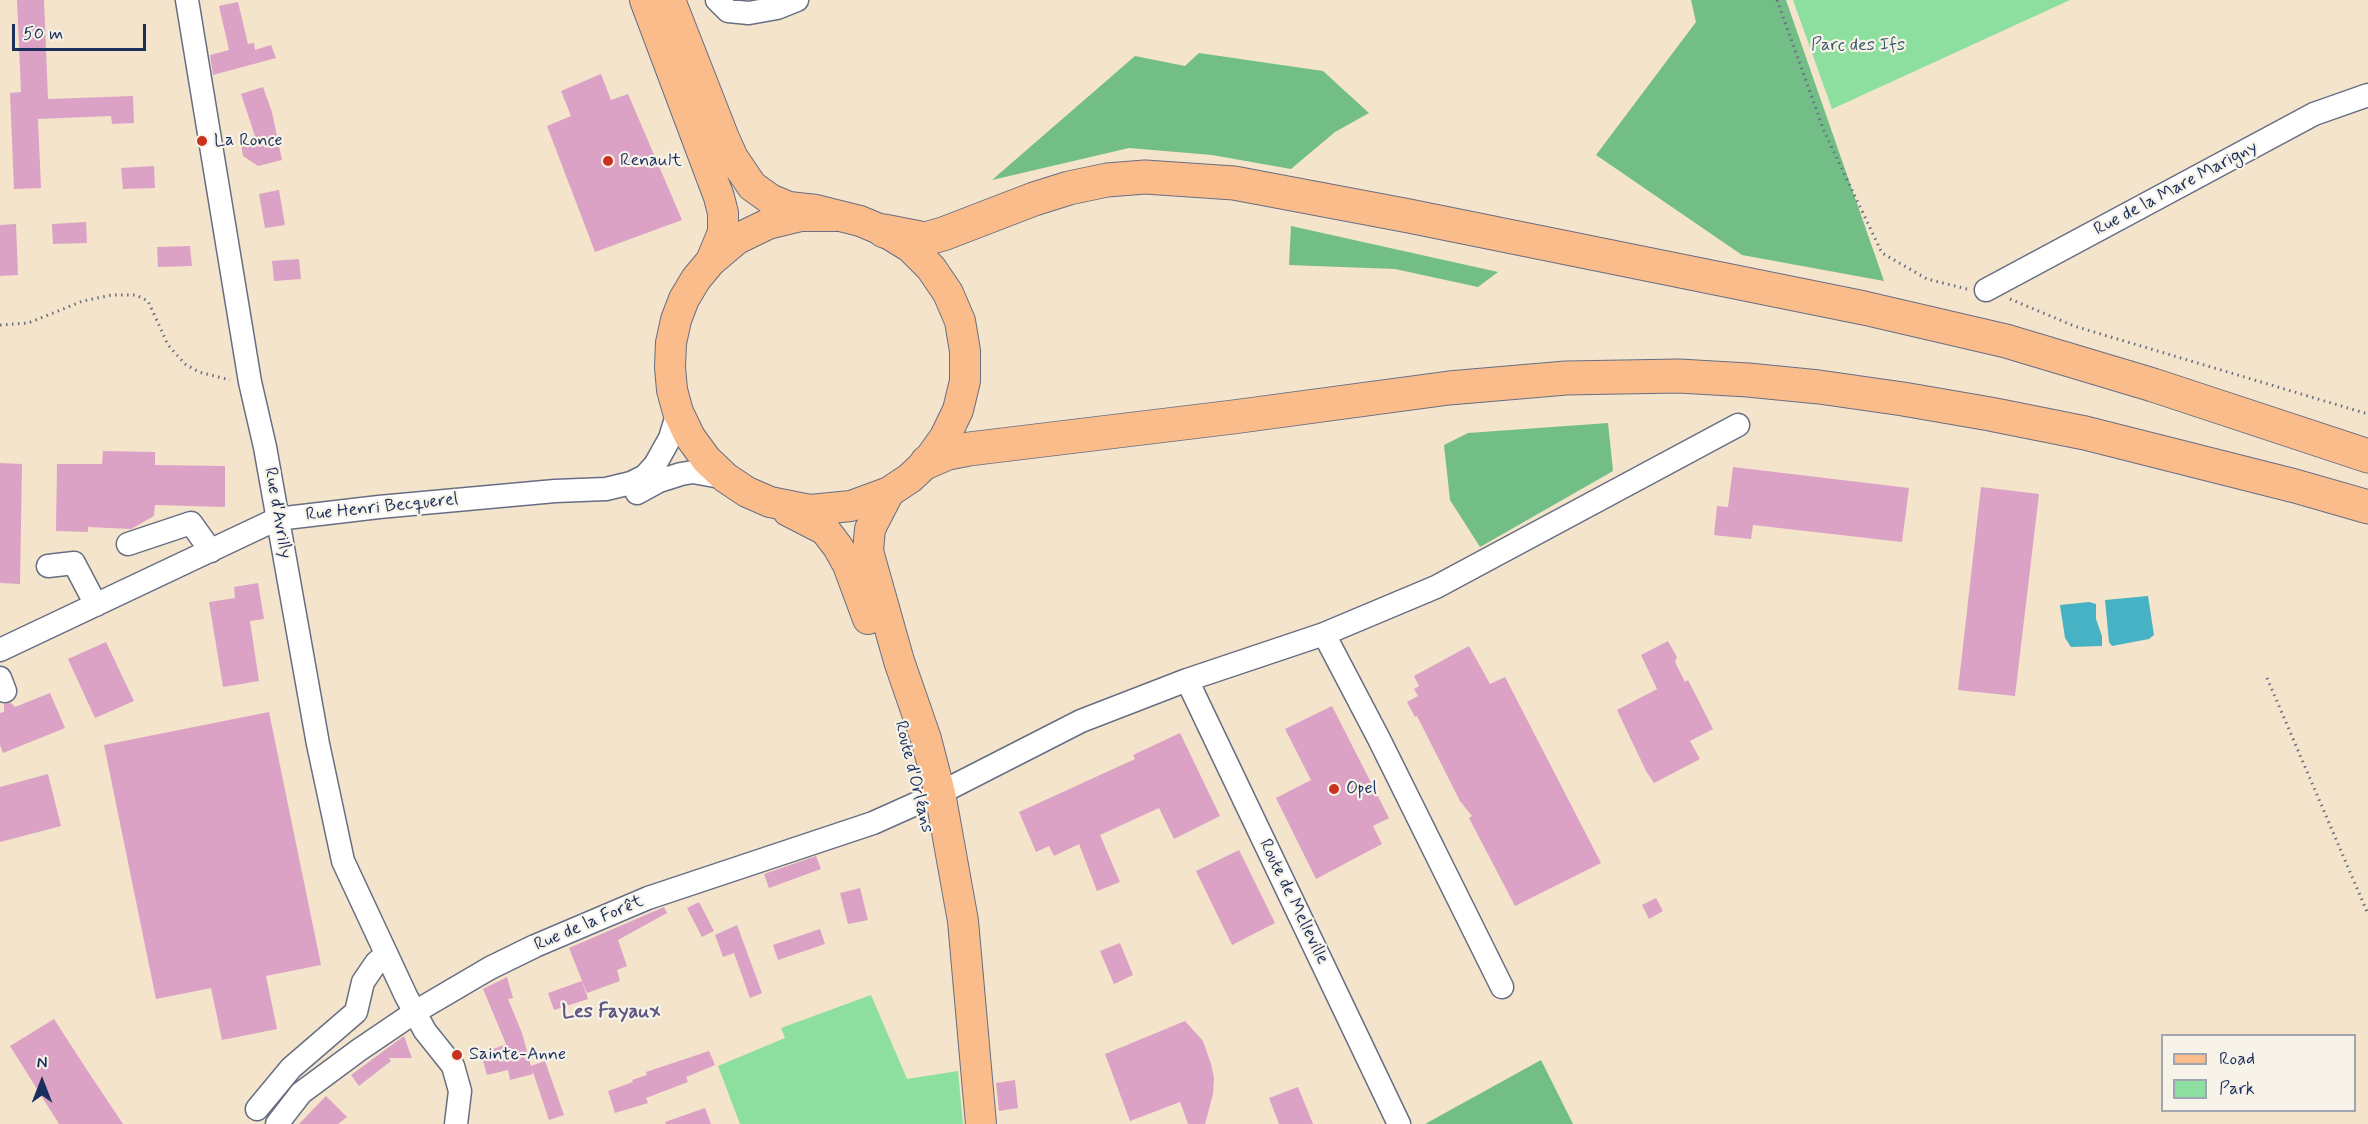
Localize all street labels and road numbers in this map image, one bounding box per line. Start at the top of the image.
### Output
street label: Rue de la Mare Marigny [2091,137,2261,241]
street label: Rue d'Avrilly [258,466,296,560]
street label: Rue Henri Becquerel [305,489,459,527]
street label: Route d'Orléans [889,719,937,835]
street label: Route de Melleville [1253,836,1333,968]
street label: Rue de la Forêt [531,891,647,957]

